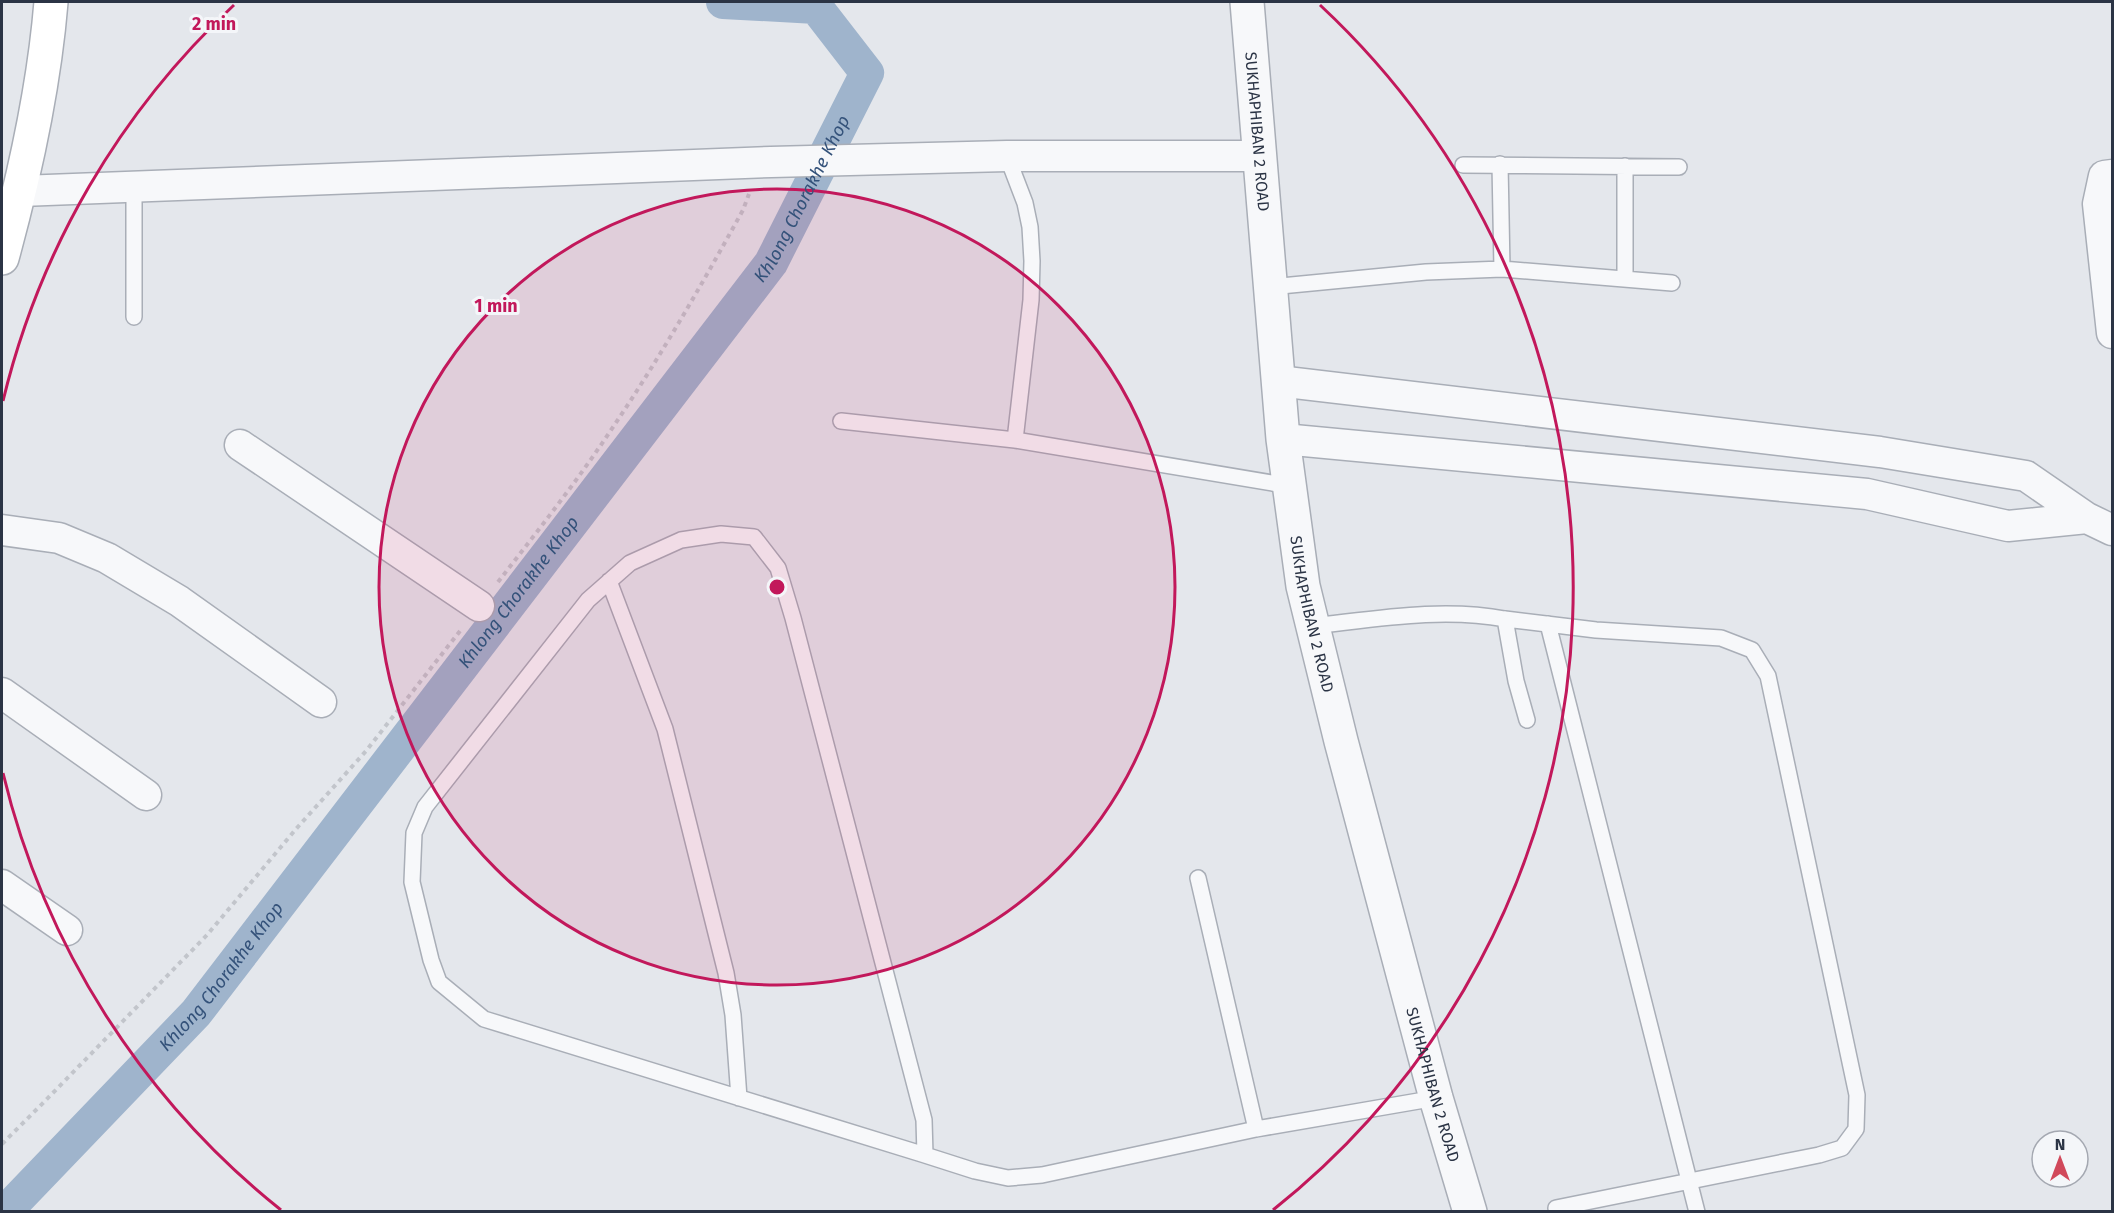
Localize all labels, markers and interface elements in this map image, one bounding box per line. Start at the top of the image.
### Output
text: 2 min [192,13,236,35]
street label: SUKHAPHIBAN 2 ROAD [1241,51,1273,212]
water label: Khlong Chorakhe Khop [749,112,855,287]
text: 1 min [474,295,518,317]
water label: Khlong Chorakhe Khop [453,512,584,673]
street label: SUKHAPHIBAN 2 ROAD [1286,534,1338,694]
centre of rings [767,577,787,597]
water label: Khlong Chorakhe Khop [154,898,288,1056]
street label: SUKHAPHIBAN 2 ROAD [1402,1005,1464,1164]
north arrow [2030,1129,2090,1189]
text: N [2055,1135,2065,1154]

